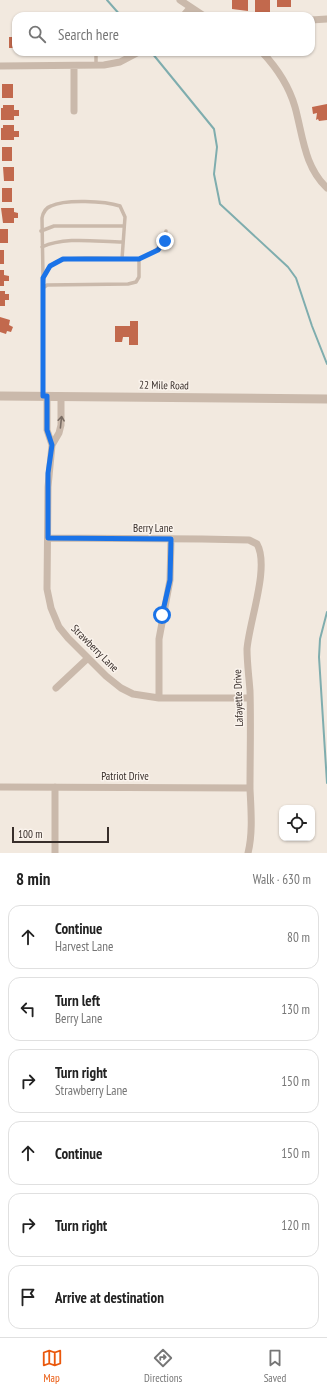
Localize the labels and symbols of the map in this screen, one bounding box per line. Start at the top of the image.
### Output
route end [156,232,174,250]
street label: 22 Mile Road [139,378,189,392]
one-way arrow [57,416,65,429]
street label: Berry Lane [133,521,173,535]
route start [153,606,171,624]
street label: Strawberry Lane [68,621,122,675]
street label: Lafayette Drive [230,669,246,727]
street label: Patriot Drive [101,769,149,783]
scale bar [12,825,109,844]

